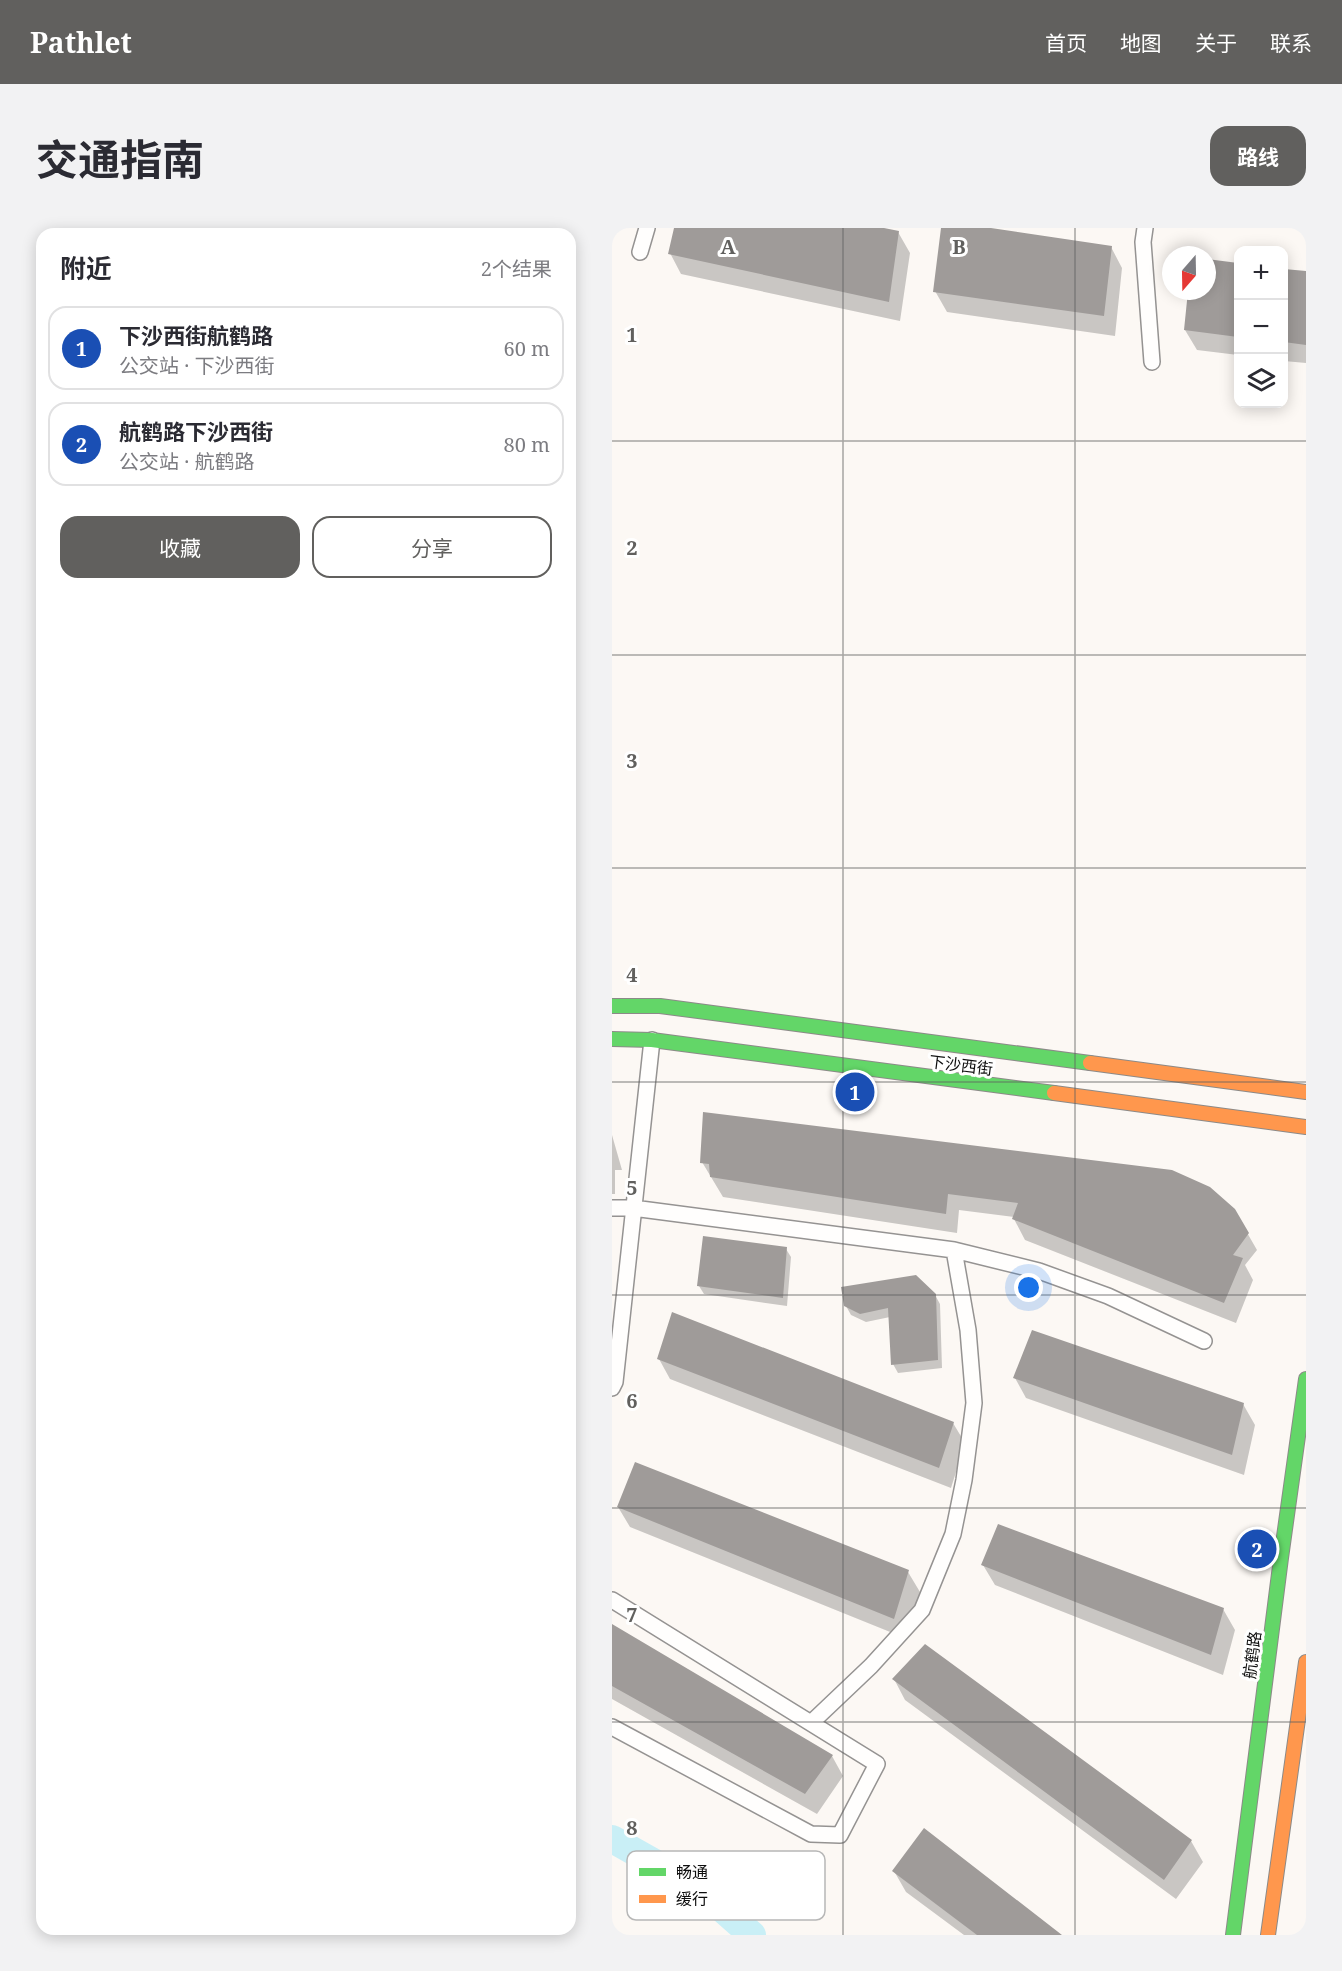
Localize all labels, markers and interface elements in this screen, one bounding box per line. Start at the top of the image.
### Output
text: Pathlet [30,23,132,61]
text: 首页 [1045,29,1087,57]
text: 地图 [1120,29,1162,57]
text: 关于 [1195,29,1237,57]
text: 联系 [1270,29,1312,57]
button: 路线 [1210,126,1306,186]
text: 交通指南 [36,130,204,187]
text: A [720,233,736,260]
text: B [952,233,966,260]
north arrow [1162,246,1216,300]
map controls [1234,246,1288,408]
button: + [1234,246,1288,300]
text: 附近 [60,250,112,286]
text: 2个结果 [481,255,552,282]
button: − [1234,300,1288,354]
text: 下沙西街航鹤路 [119,320,273,350]
text: 1 [626,321,638,348]
text: 1 [76,335,87,362]
text: 60 m [504,335,550,362]
text: 公交站 · 下沙西街 [119,352,274,379]
button: layers [1234,354,1288,408]
text: 航鹤路下沙西街 [119,416,273,446]
text: 2 [76,431,87,458]
text: 80 m [504,431,550,458]
text: 公交站 · 航鹤路 [119,448,254,475]
button: 收藏 [60,516,300,578]
button: 分享 [312,516,552,578]
text: 2 [626,534,638,561]
text: 3 [626,747,638,774]
text: 4 [626,961,638,988]
street label: 下沙西街 [928,1050,994,1080]
pin: 1 [836,1070,874,1114]
text: 5 [626,1174,638,1201]
your location [1014,1273,1043,1302]
text: 6 [626,1387,638,1414]
pin: 2 [1238,1526,1276,1572]
text: 7 [626,1601,638,1628]
street label: 航鹤路 [1238,1630,1266,1680]
text: 8 [626,1814,638,1841]
legend [627,1851,825,1920]
text: 畅通 [676,1861,708,1883]
text: 缓行 [676,1888,708,1910]

